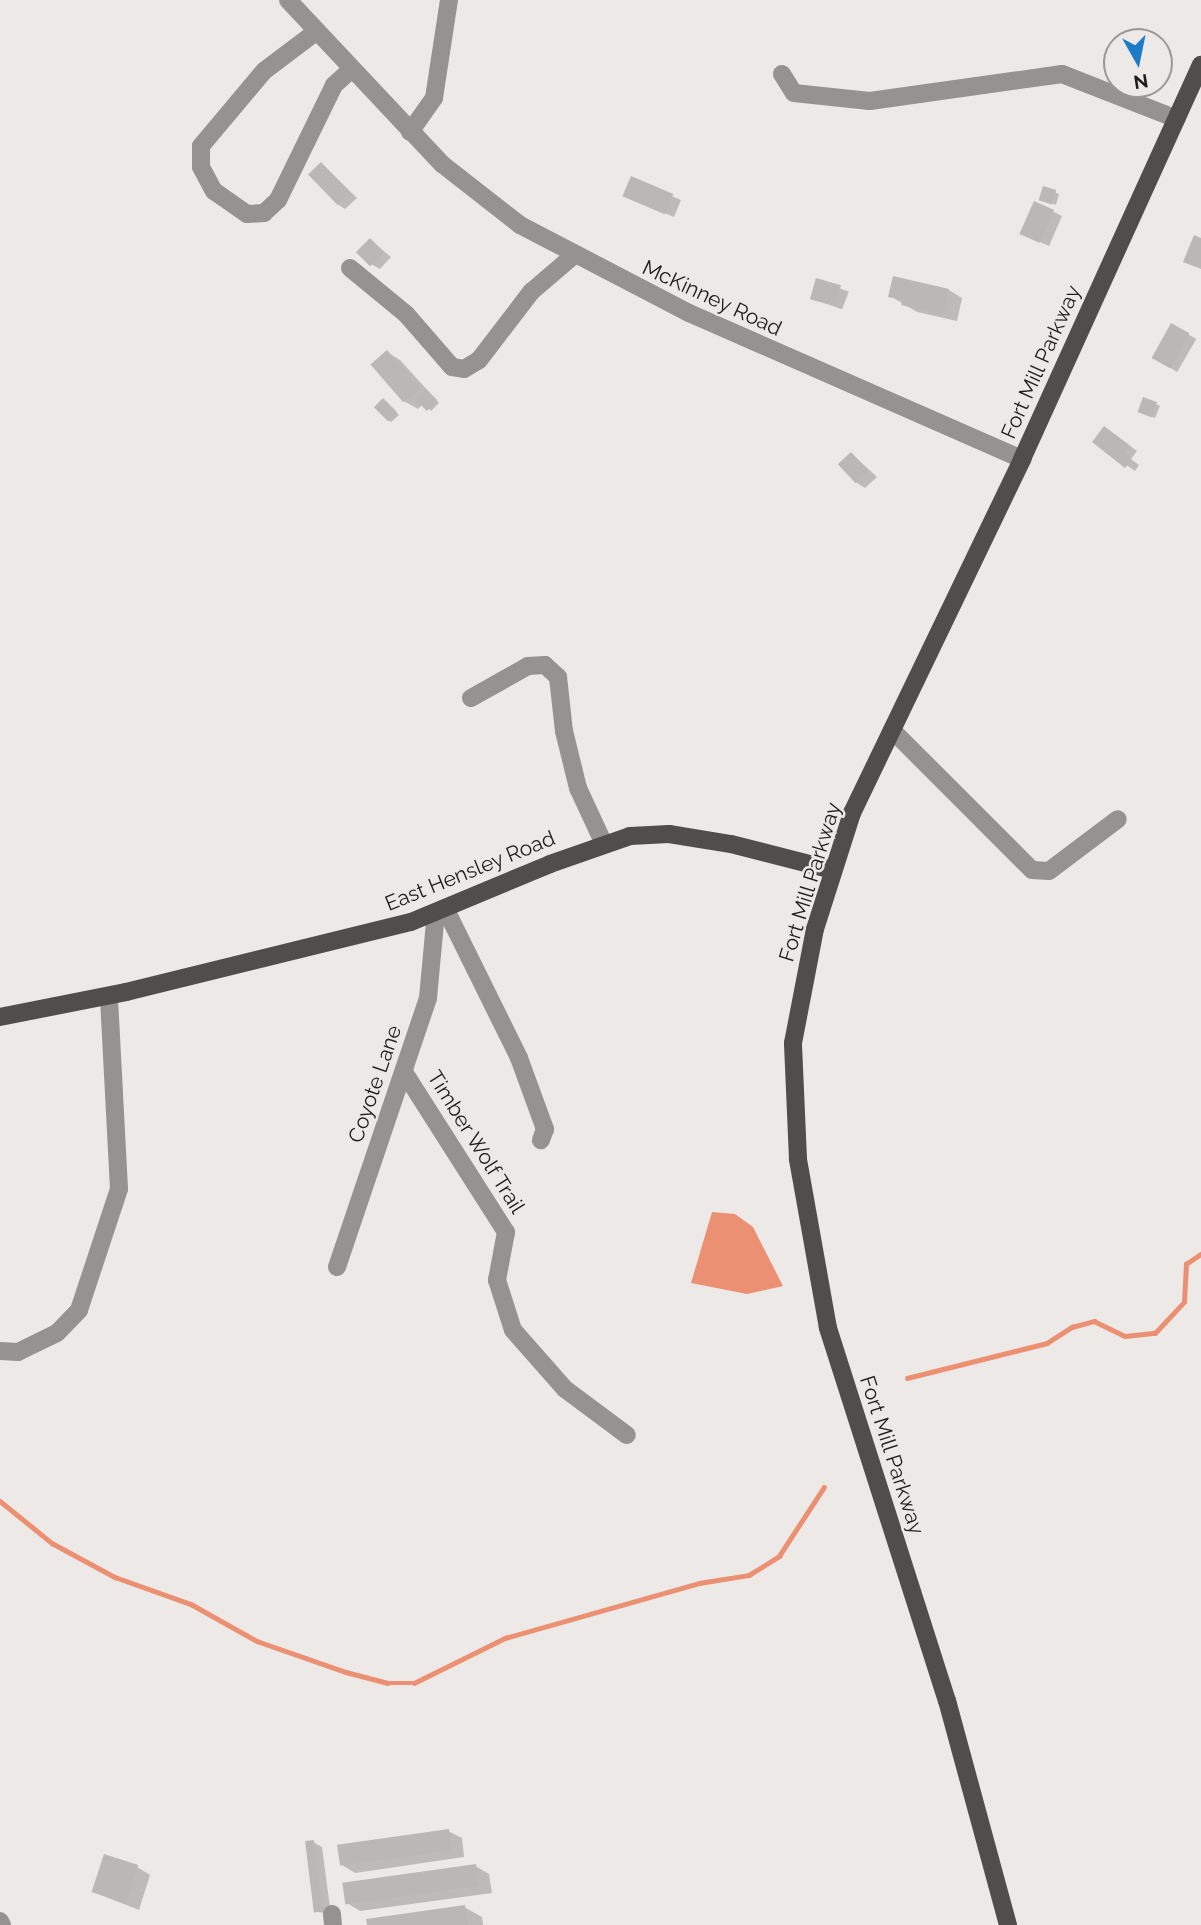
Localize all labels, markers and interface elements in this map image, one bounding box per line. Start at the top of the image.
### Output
north arrow [1103,28,1173,98]
text: N [1132,70,1150,94]
street label: McKinney Road [638,255,786,341]
street label: Fort Mill Parkway [996,281,1086,443]
street label: Fort Mill Parkway [774,799,846,965]
street label: East Hensley Road [381,825,559,917]
street label: Coyote Lane [343,1022,407,1146]
street label: Timber Wolf Trail [421,1065,531,1219]
street label: Fort Mill Parkway [854,1372,930,1538]

